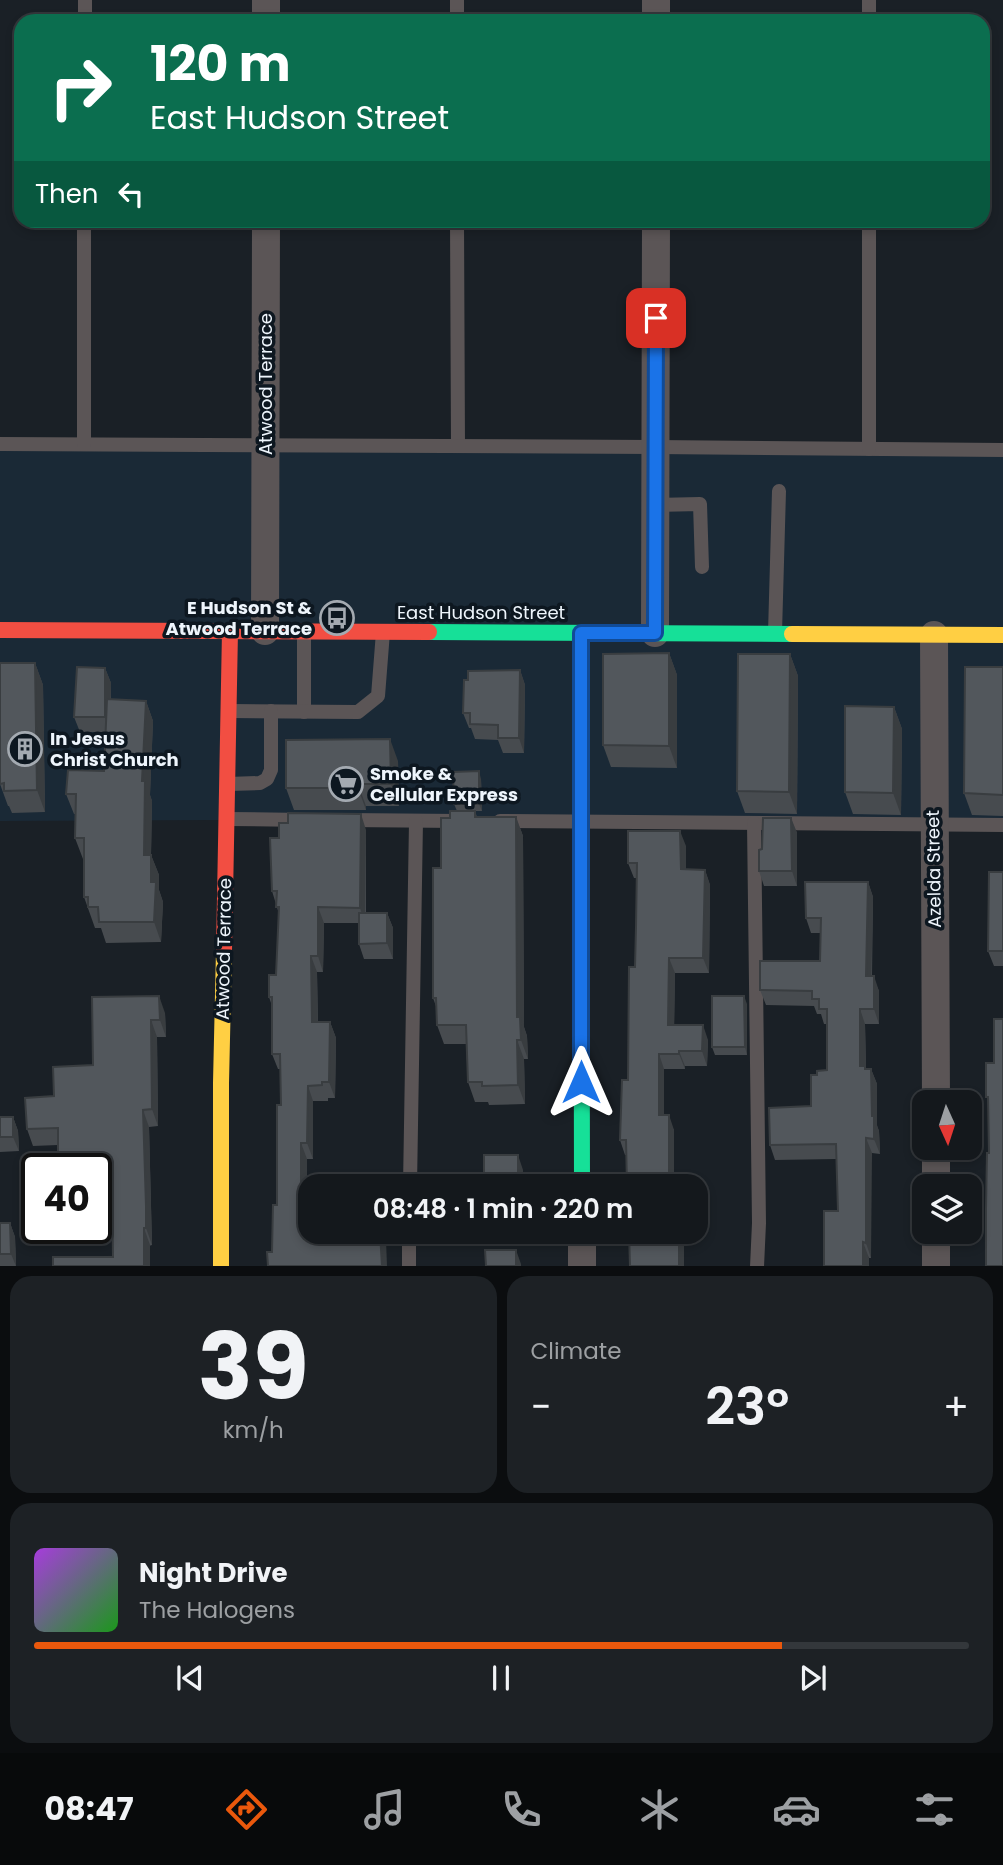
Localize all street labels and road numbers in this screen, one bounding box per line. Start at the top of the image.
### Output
street label: Atwood Terrace [253,313,278,455]
street label: East Hudson Street [397,600,565,625]
street label: Azelda Street [920,810,947,928]
street label: Atwood Terrace [210,878,237,1020]

